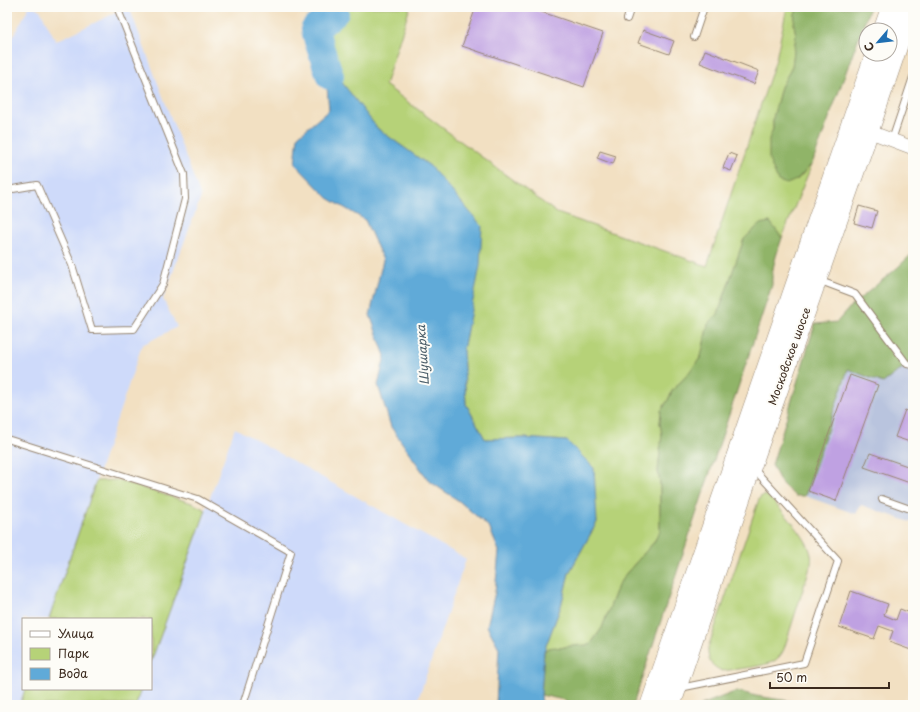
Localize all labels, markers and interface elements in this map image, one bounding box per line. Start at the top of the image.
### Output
north arrow [858,22,898,62]
text: С [859,39,878,55]
street label: Московское шоссе [763,305,815,407]
water label: Шушарка [411,324,433,386]
legend [22,618,152,690]
text: Улица [58,624,94,642]
text: Парк [58,644,90,662]
text: Вода [58,664,88,682]
scale bar [770,664,889,690]
text: 50 m [776,668,807,686]

